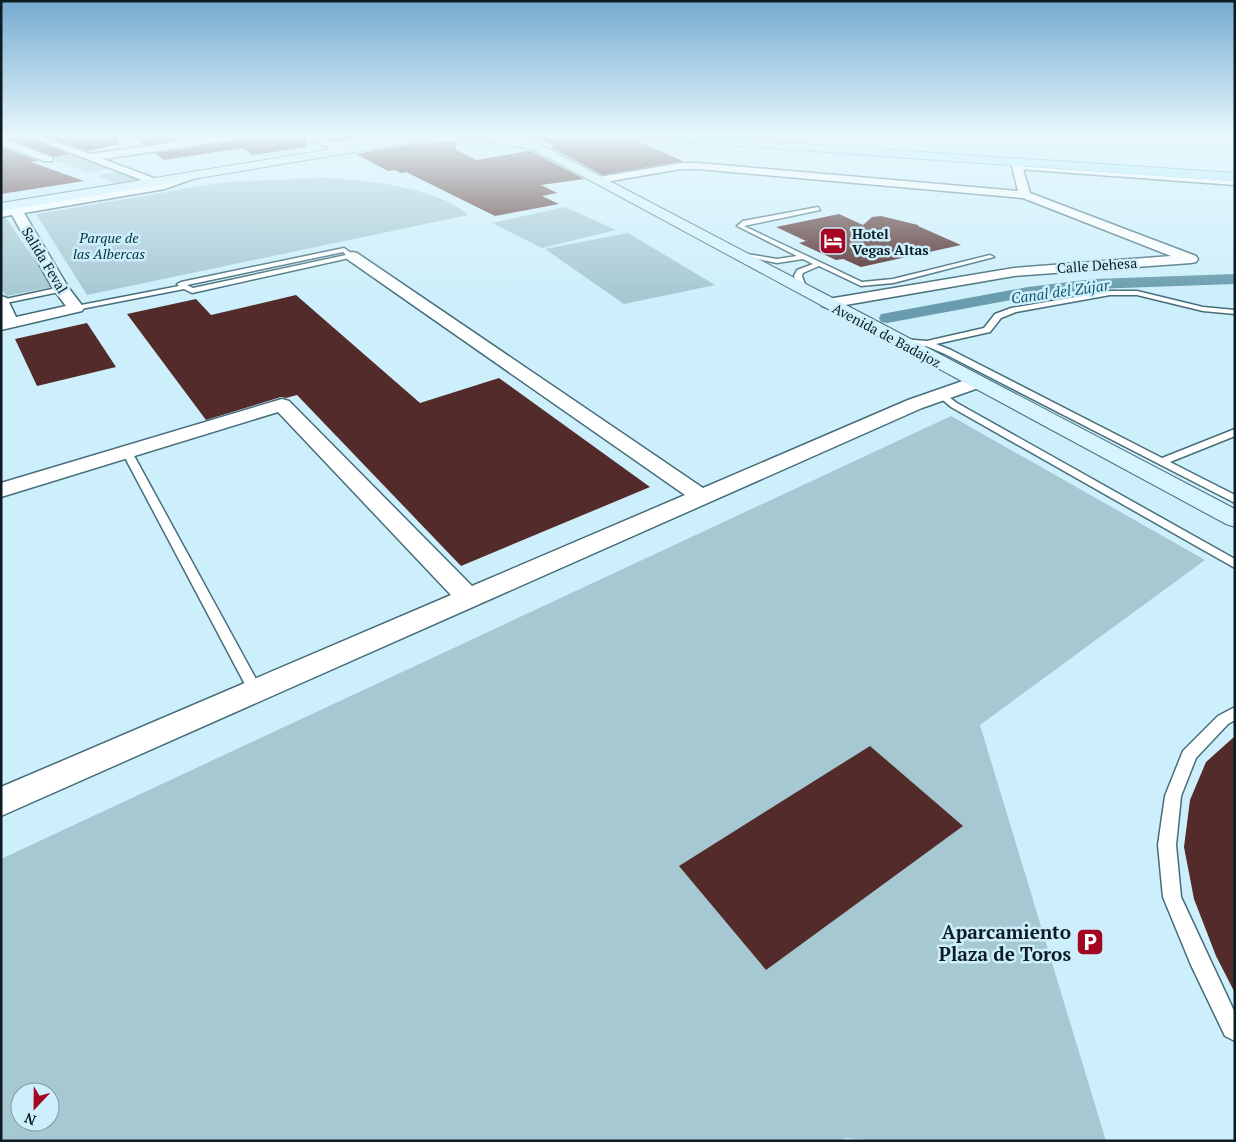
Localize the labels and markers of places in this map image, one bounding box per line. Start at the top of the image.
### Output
place label: Hotel Vegas Altas [852,224,929,259]
hotel icon: Hotel Vegas Altas [818,226,848,256]
place label: Aparcamiento Plaza de Toros [939,919,1071,966]
parking icon: Aparcamiento Plaza de Toros [1075,927,1105,957]

